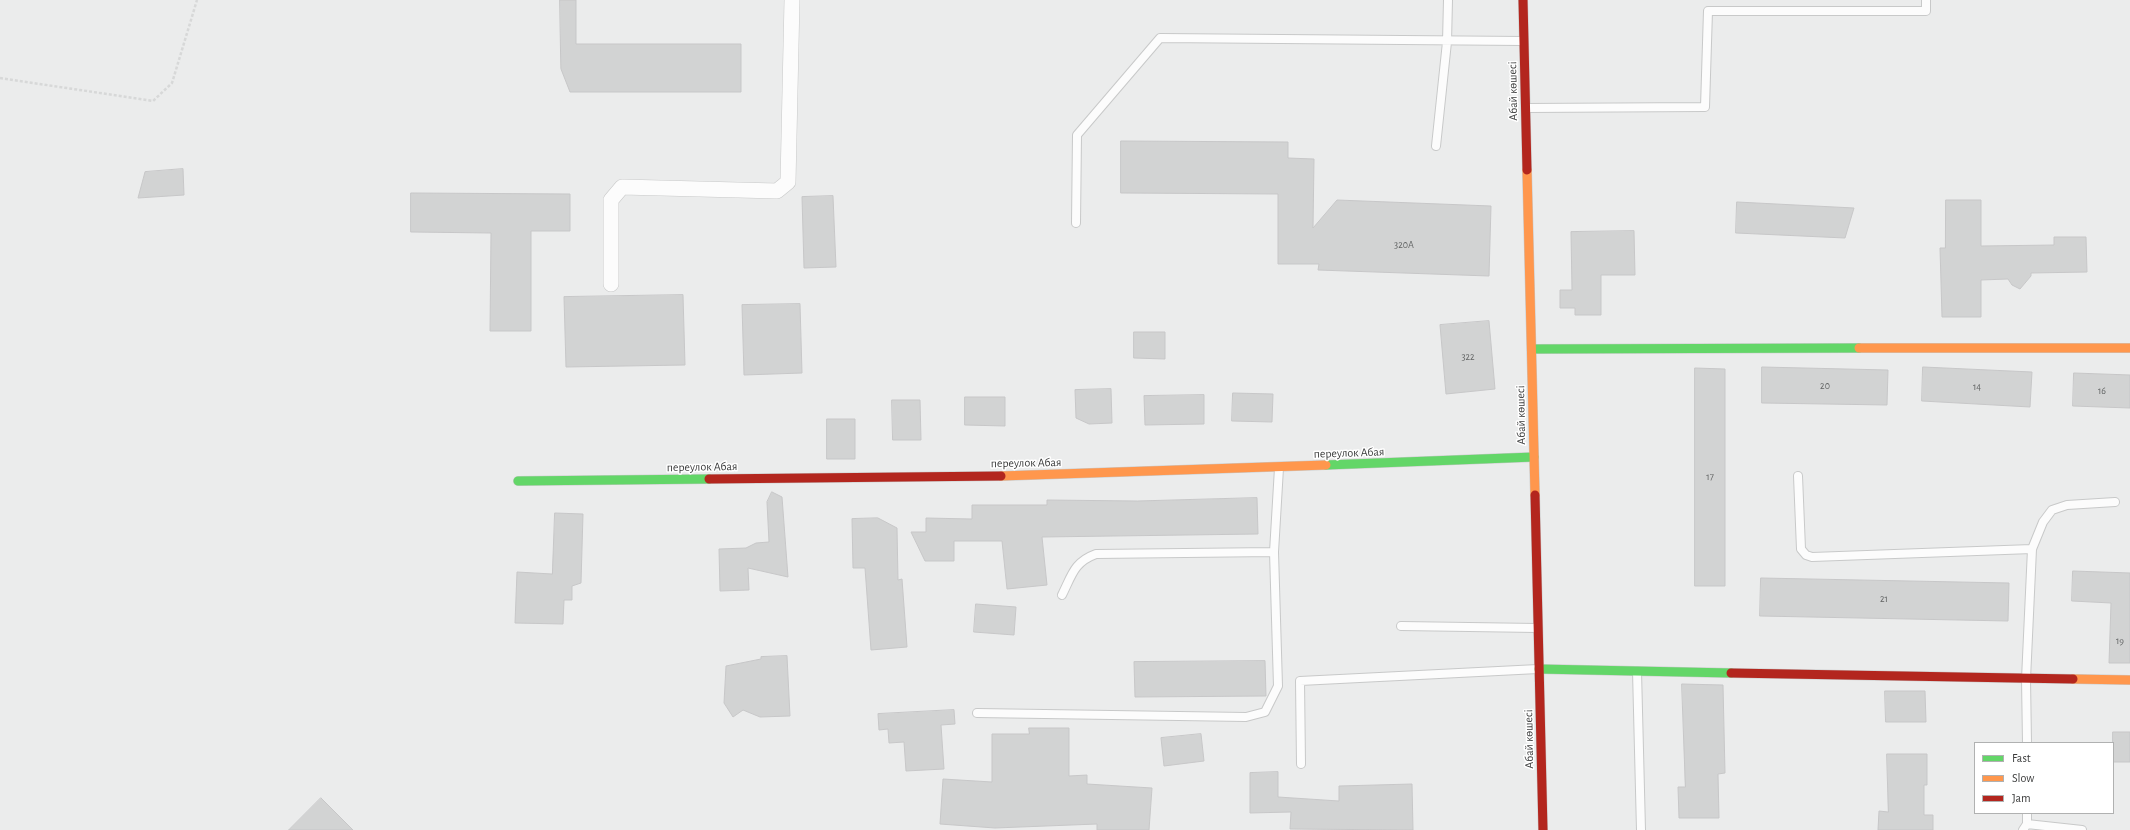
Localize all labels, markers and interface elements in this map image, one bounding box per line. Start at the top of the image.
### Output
street label: Абай көшесі [1505,61,1521,121]
house number: 320А [1394,239,1414,251]
house number: 322 [1461,351,1475,363]
house number: 20 [1820,380,1830,392]
house number: 14 [1973,381,1981,393]
street label: Абай көшесі [1513,385,1529,445]
house number: 16 [2098,385,2106,397]
street label: переулок Абая [1313,445,1385,461]
street label: переулок Абая [990,455,1062,471]
street label: переулок Абая [666,459,738,475]
house number: 17 [1706,471,1714,483]
house number: 21 [1880,593,1888,605]
house number: 19 [2116,635,2124,647]
street label: Абай көшесі [1521,709,1537,769]
legend [1974,742,2114,814]
text: Fast [2012,752,2031,764]
text: Slow [2012,772,2034,784]
text: Jam [2012,792,2031,804]

